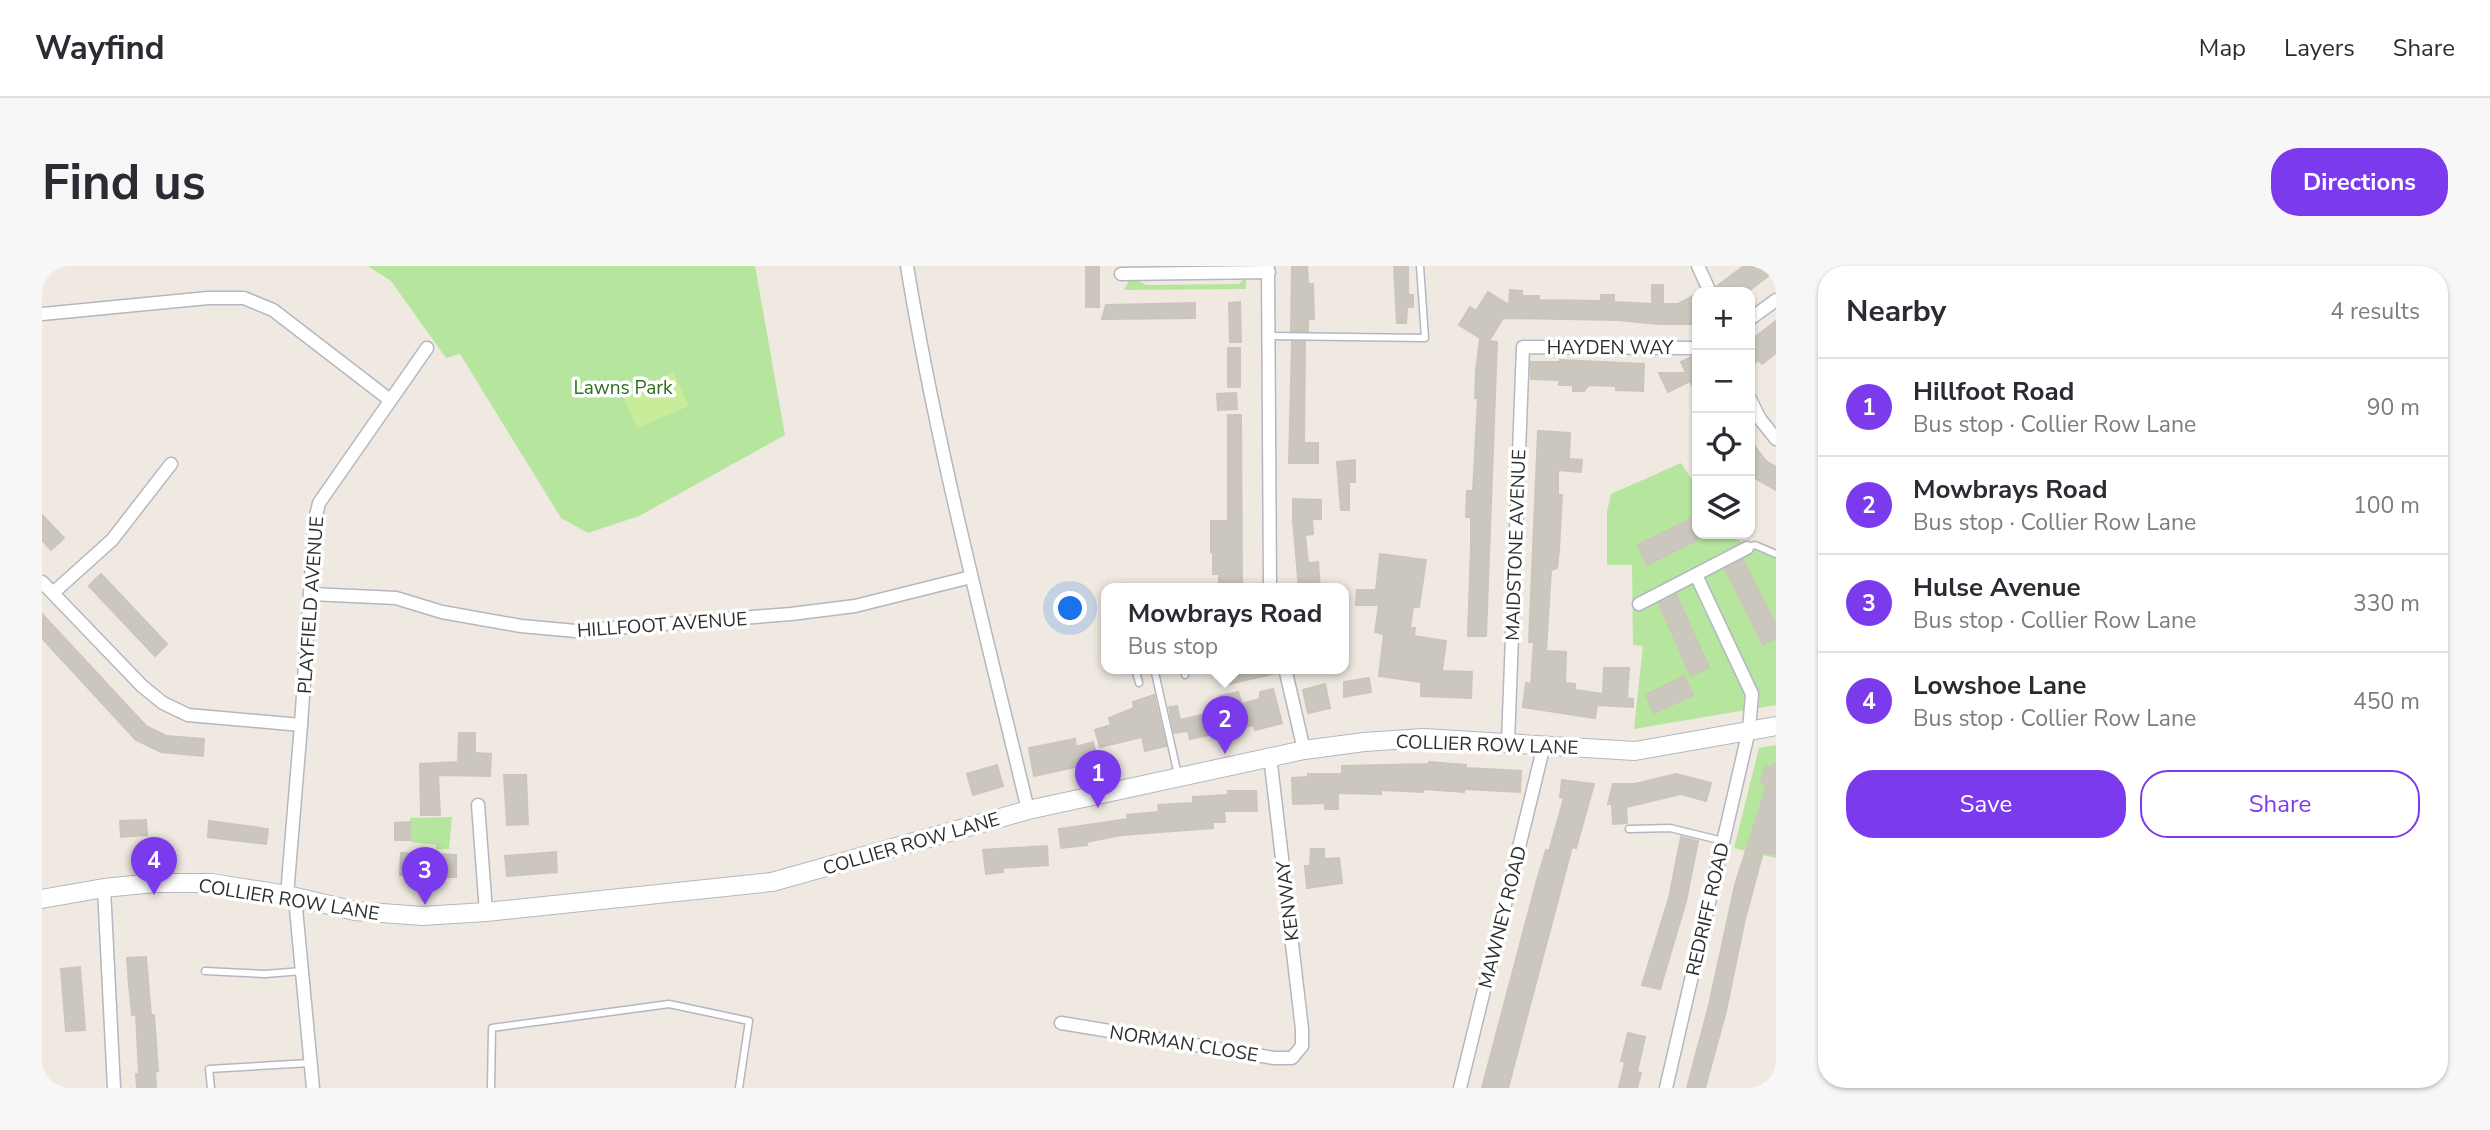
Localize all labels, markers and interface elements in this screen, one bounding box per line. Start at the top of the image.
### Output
text: Wayfind [35,26,165,71]
text: Map [2199,32,2246,64]
text: Layers [2284,32,2355,64]
text: Share [2393,32,2455,64]
button: Directions [2271,148,2448,216]
text: Find us [42,149,206,216]
map controls [1692,287,1755,539]
button: + [1692,287,1755,350]
text: Nearby [1846,291,1946,332]
text: 4 results [2330,296,2420,327]
street label: HAYDEN WAY [1547,335,1674,361]
button: − [1692,350,1755,413]
text: Hillfoot Road [1913,374,2074,409]
park label: Lawns Park [573,375,673,401]
text: 1 [1862,392,1876,423]
text: 90 m [2367,392,2420,423]
text: Bus stop · Collier Row Lane [1913,409,2196,440]
button: locate [1692,413,1755,476]
street label: MAIDSTONE AVENUE [1500,449,1532,641]
text: Mowbrays Road [1913,472,2108,507]
button: layers [1692,476,1755,539]
text: 2 [1862,490,1876,521]
text: 100 m [2353,490,2420,521]
text: Bus stop · Collier Row Lane [1913,507,2196,538]
street label: PLAYFIELD AVENUE [292,515,330,695]
text: Hulse Avenue [1913,570,2081,605]
popup [1101,583,1349,674]
text: 3 [1862,588,1876,619]
text: 330 m [2353,588,2420,619]
your location [1053,591,1087,625]
text: Mowbrays Road [1128,596,1322,631]
text: Bus stop · Collier Row Lane [1913,605,2196,636]
street label: HILLFOOT AVENUE [576,606,748,644]
text: Bus stop [1128,631,1218,662]
text: Lowshoe Lane [1913,668,2086,703]
text: 4 [1862,686,1876,717]
text: 450 m [2353,686,2420,717]
pin: 2 [1202,696,1248,754]
text: Bus stop · Collier Row Lane [1913,703,2196,734]
street label: COLLIER ROW LANE [1395,729,1579,761]
pin: 1 [1075,750,1121,808]
button: Save [1846,770,2126,838]
button: Share [2140,770,2420,838]
street label: COLLIER ROW LANE [820,806,1003,882]
pin: 4 [131,837,177,895]
street label: REDRIFF ROAD [1680,840,1736,978]
street label: MAWNEY ROAD [1473,843,1533,991]
pin: 3 [402,847,448,905]
street label: KENWAY [1270,859,1306,943]
street label: COLLIER ROW LANE [197,873,381,927]
street label: NORMAN CLOSE [1108,1019,1260,1069]

